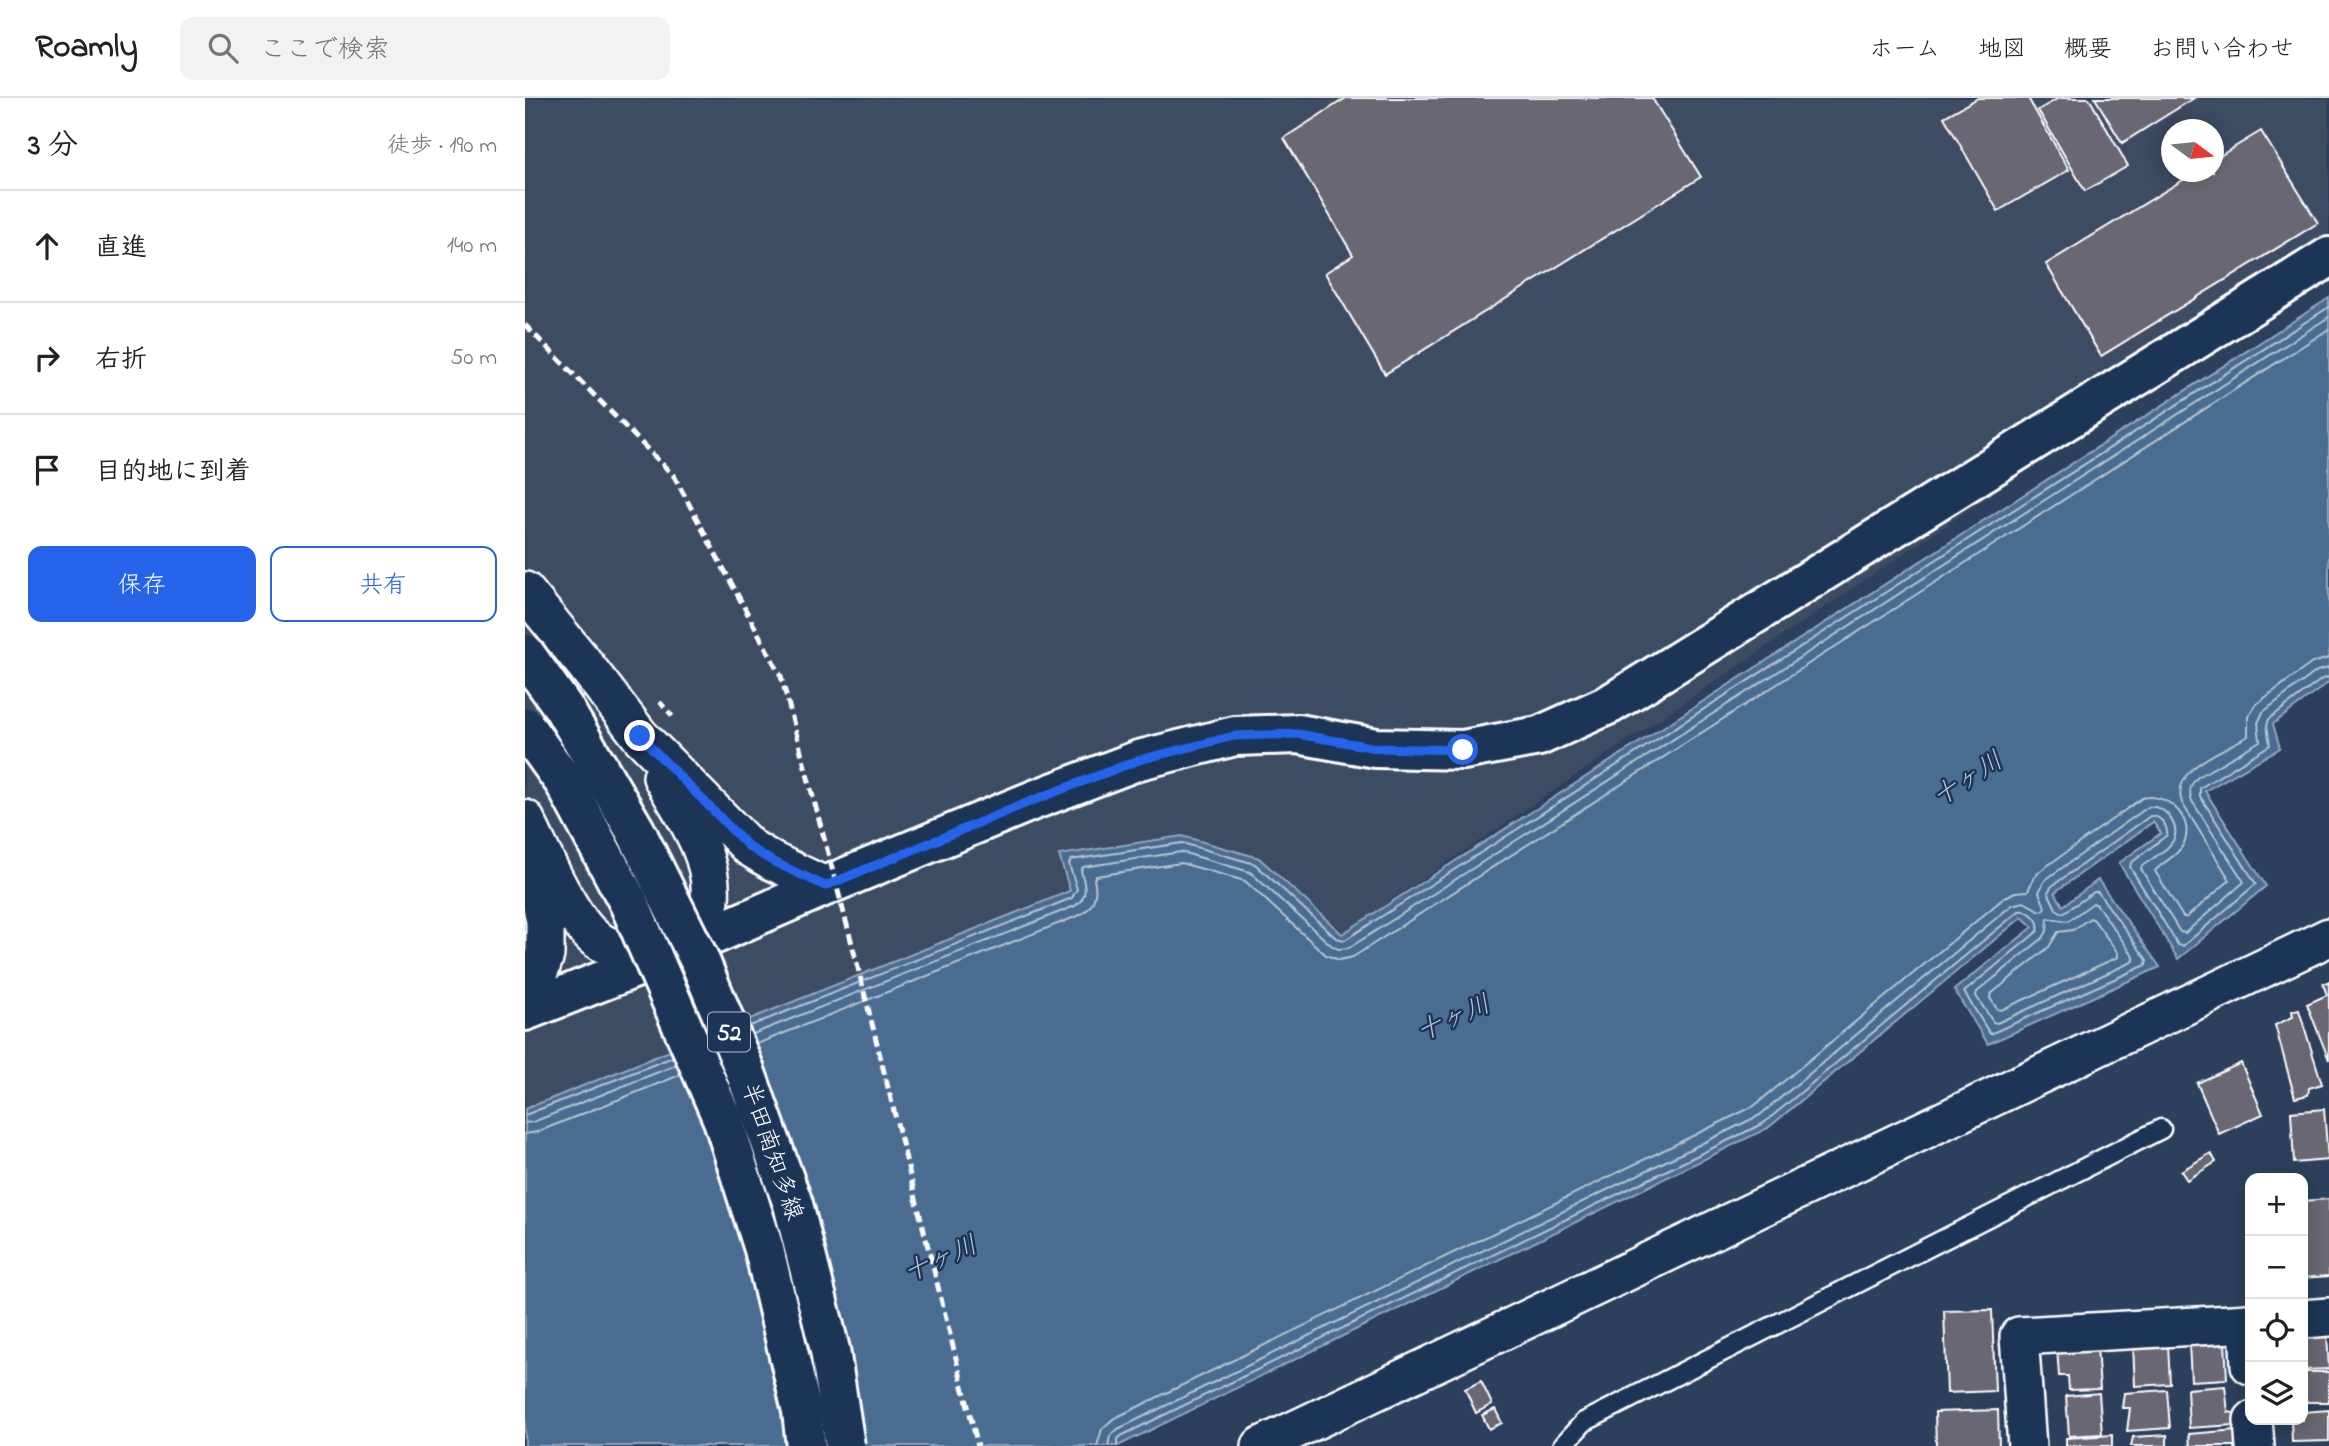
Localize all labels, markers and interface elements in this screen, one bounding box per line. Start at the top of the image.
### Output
search box [180,17,670,80]
text: Roamly [35,24,138,72]
icon: search [204,29,242,67]
text: ここで検索 [260,32,390,70]
text: ホーム [1869,33,1940,68]
text: 地図 [1978,33,2026,68]
text: 概要 [2064,33,2112,68]
text: お問い合わせ [2150,33,2294,68]
north arrow [2161,119,2224,182]
text: 3 分 [28,125,78,169]
text: 徒歩 · 190 m [387,130,497,163]
icon: ahead [28,227,66,265]
text: 直進 [95,230,147,268]
text: 140 m [447,230,497,263]
icon: right [28,339,66,377]
text: 右折 [95,342,147,380]
text: 50 m [450,342,497,375]
icon: arrive [28,451,66,489]
text: 目的地に到着 [95,454,251,492]
button: 保存 [28,546,256,622]
button: 共有 [270,546,497,622]
route end [624,720,655,751]
route start [1447,734,1478,765]
water label: 十ヶ川 [1926,743,2012,818]
water label: 十ヶ川 [1411,987,1498,1053]
road number: 52 [708,1012,750,1051]
street label: 半田南知多線 [731,1078,811,1226]
map controls [2245,1173,2308,1425]
button: + [2245,1173,2308,1236]
water label: 十ヶ川 [898,1228,985,1294]
button: − [2245,1236,2308,1299]
button: locate [2245,1299,2308,1362]
button: layers [2245,1362,2308,1425]

